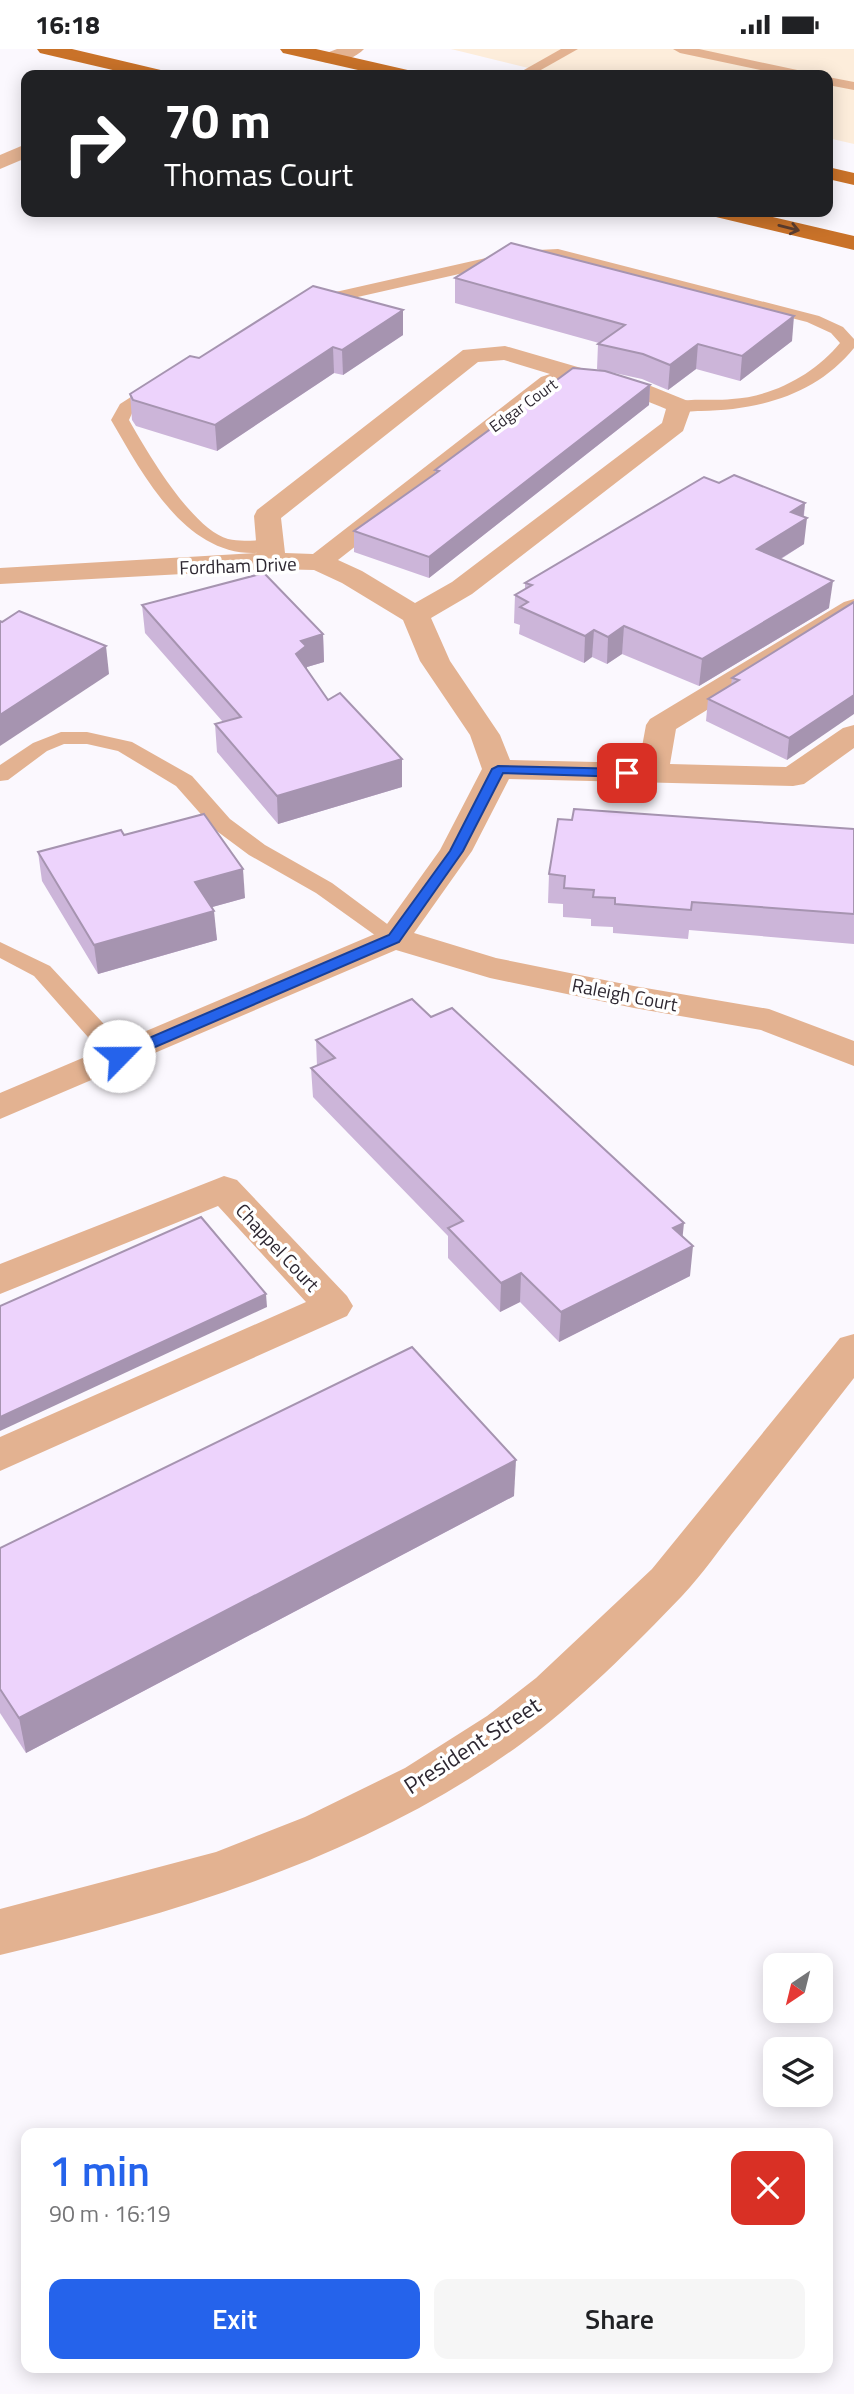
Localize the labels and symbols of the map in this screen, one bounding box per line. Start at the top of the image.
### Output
one-way arrow [777,221,800,235]
street label: Edgar Court [484,372,562,438]
street label: Fordham Drive [179,548,297,582]
pin [597,743,657,803]
street label: Raleigh Court [570,970,681,1019]
position arrow [82,1019,156,1093]
street label: Chappel Court [229,1196,327,1298]
street label: President Street [397,1688,547,1802]
north arrow [763,1953,833,2023]

